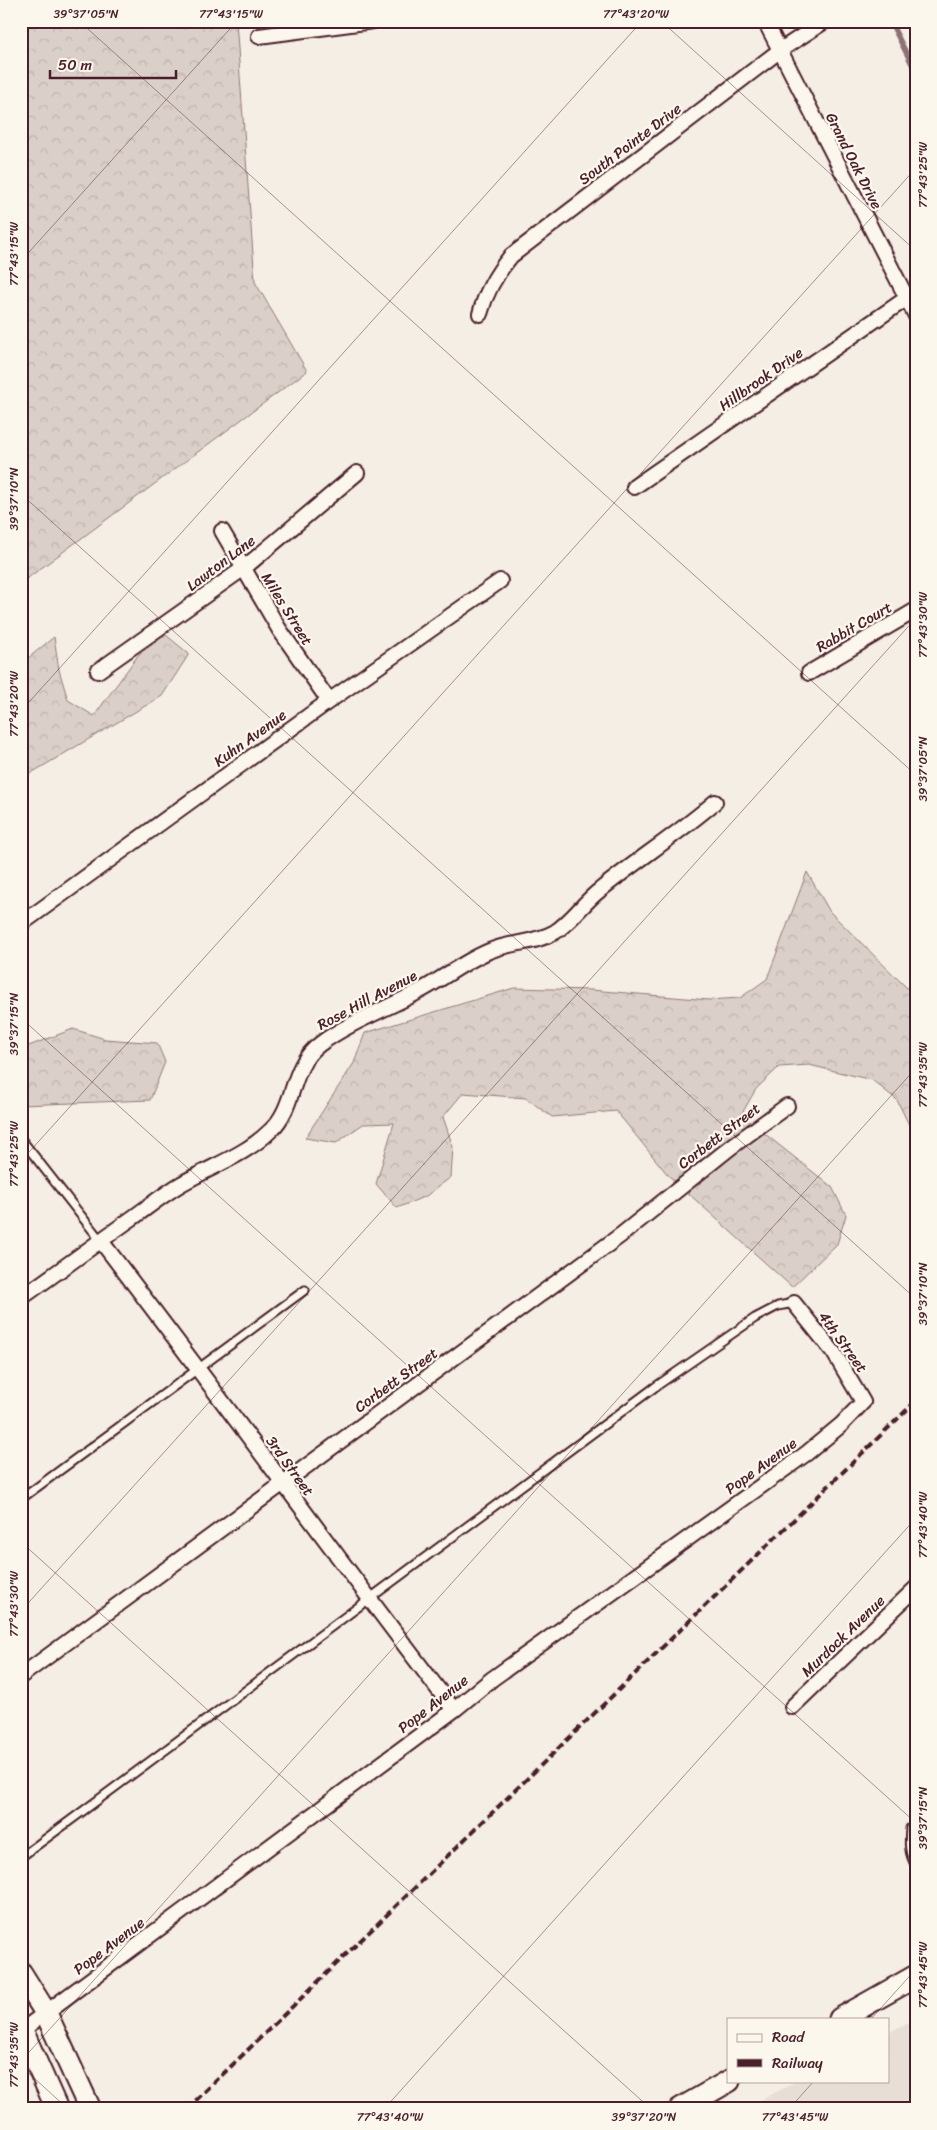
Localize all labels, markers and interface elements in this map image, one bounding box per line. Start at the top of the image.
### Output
text: 39°37'05"N [53,3,119,25]
text: 77°43'15"W [199,3,264,25]
text: 77°43'20"W [603,3,670,25]
scale bar [50,48,176,80]
text: 50 m [58,52,93,78]
street label: South Pointe Drive [573,96,688,192]
street label: Grand Oak Drive [818,108,890,214]
text: 77°43'25"W [912,141,934,208]
text: 77°43'15"W [3,221,25,286]
street label: Hillbrook Drive [713,340,809,418]
text: 39°37'10"N [3,467,25,531]
street label: Lawton Lane [181,528,262,598]
street label: Miles Street [254,567,320,651]
text: 77°43'30"W [912,591,934,658]
street label: Rabbit Court [811,594,897,659]
text: 77°43'20"W [3,670,25,737]
street label: Kuhn Avenue [208,702,292,774]
text: 39°37'05"N [912,736,934,802]
street label: Rose Hill Avenue [312,963,422,1037]
text: 39°37'15"N [3,992,25,1055]
text: 77°43'35"W [912,1041,934,1108]
street label: Corbett Street [672,1096,766,1176]
text: 77°43'25"W [3,1120,25,1187]
text: 39°37'10"N [912,1262,934,1326]
street label: 4th Street [812,1306,875,1379]
street label: Corbett Street [349,1340,444,1419]
street label: 3rd Street [259,1430,321,1502]
street label: Pope Avenue [719,1431,803,1501]
text: 77°43'40"W [912,1491,934,1558]
text: 77°43'30"W [3,1570,25,1637]
street label: Murdock Avenue [795,1589,892,1683]
street label: Pope Avenue [392,1668,474,1740]
text: 39°37'15"N [912,1786,934,1849]
street label: Pope Avenue [68,1910,151,1982]
text: 77°43'45"W [912,1941,934,2008]
legend [727,2018,890,2082]
text: 77°43'35"W [3,2021,25,2088]
text: Road [772,2024,805,2050]
text: Railway [772,2050,823,2076]
text: 77°43'40"W [357,2106,424,2128]
text: 39°37'20"N [612,2106,677,2128]
text: 77°43'45"W [762,2106,829,2128]

